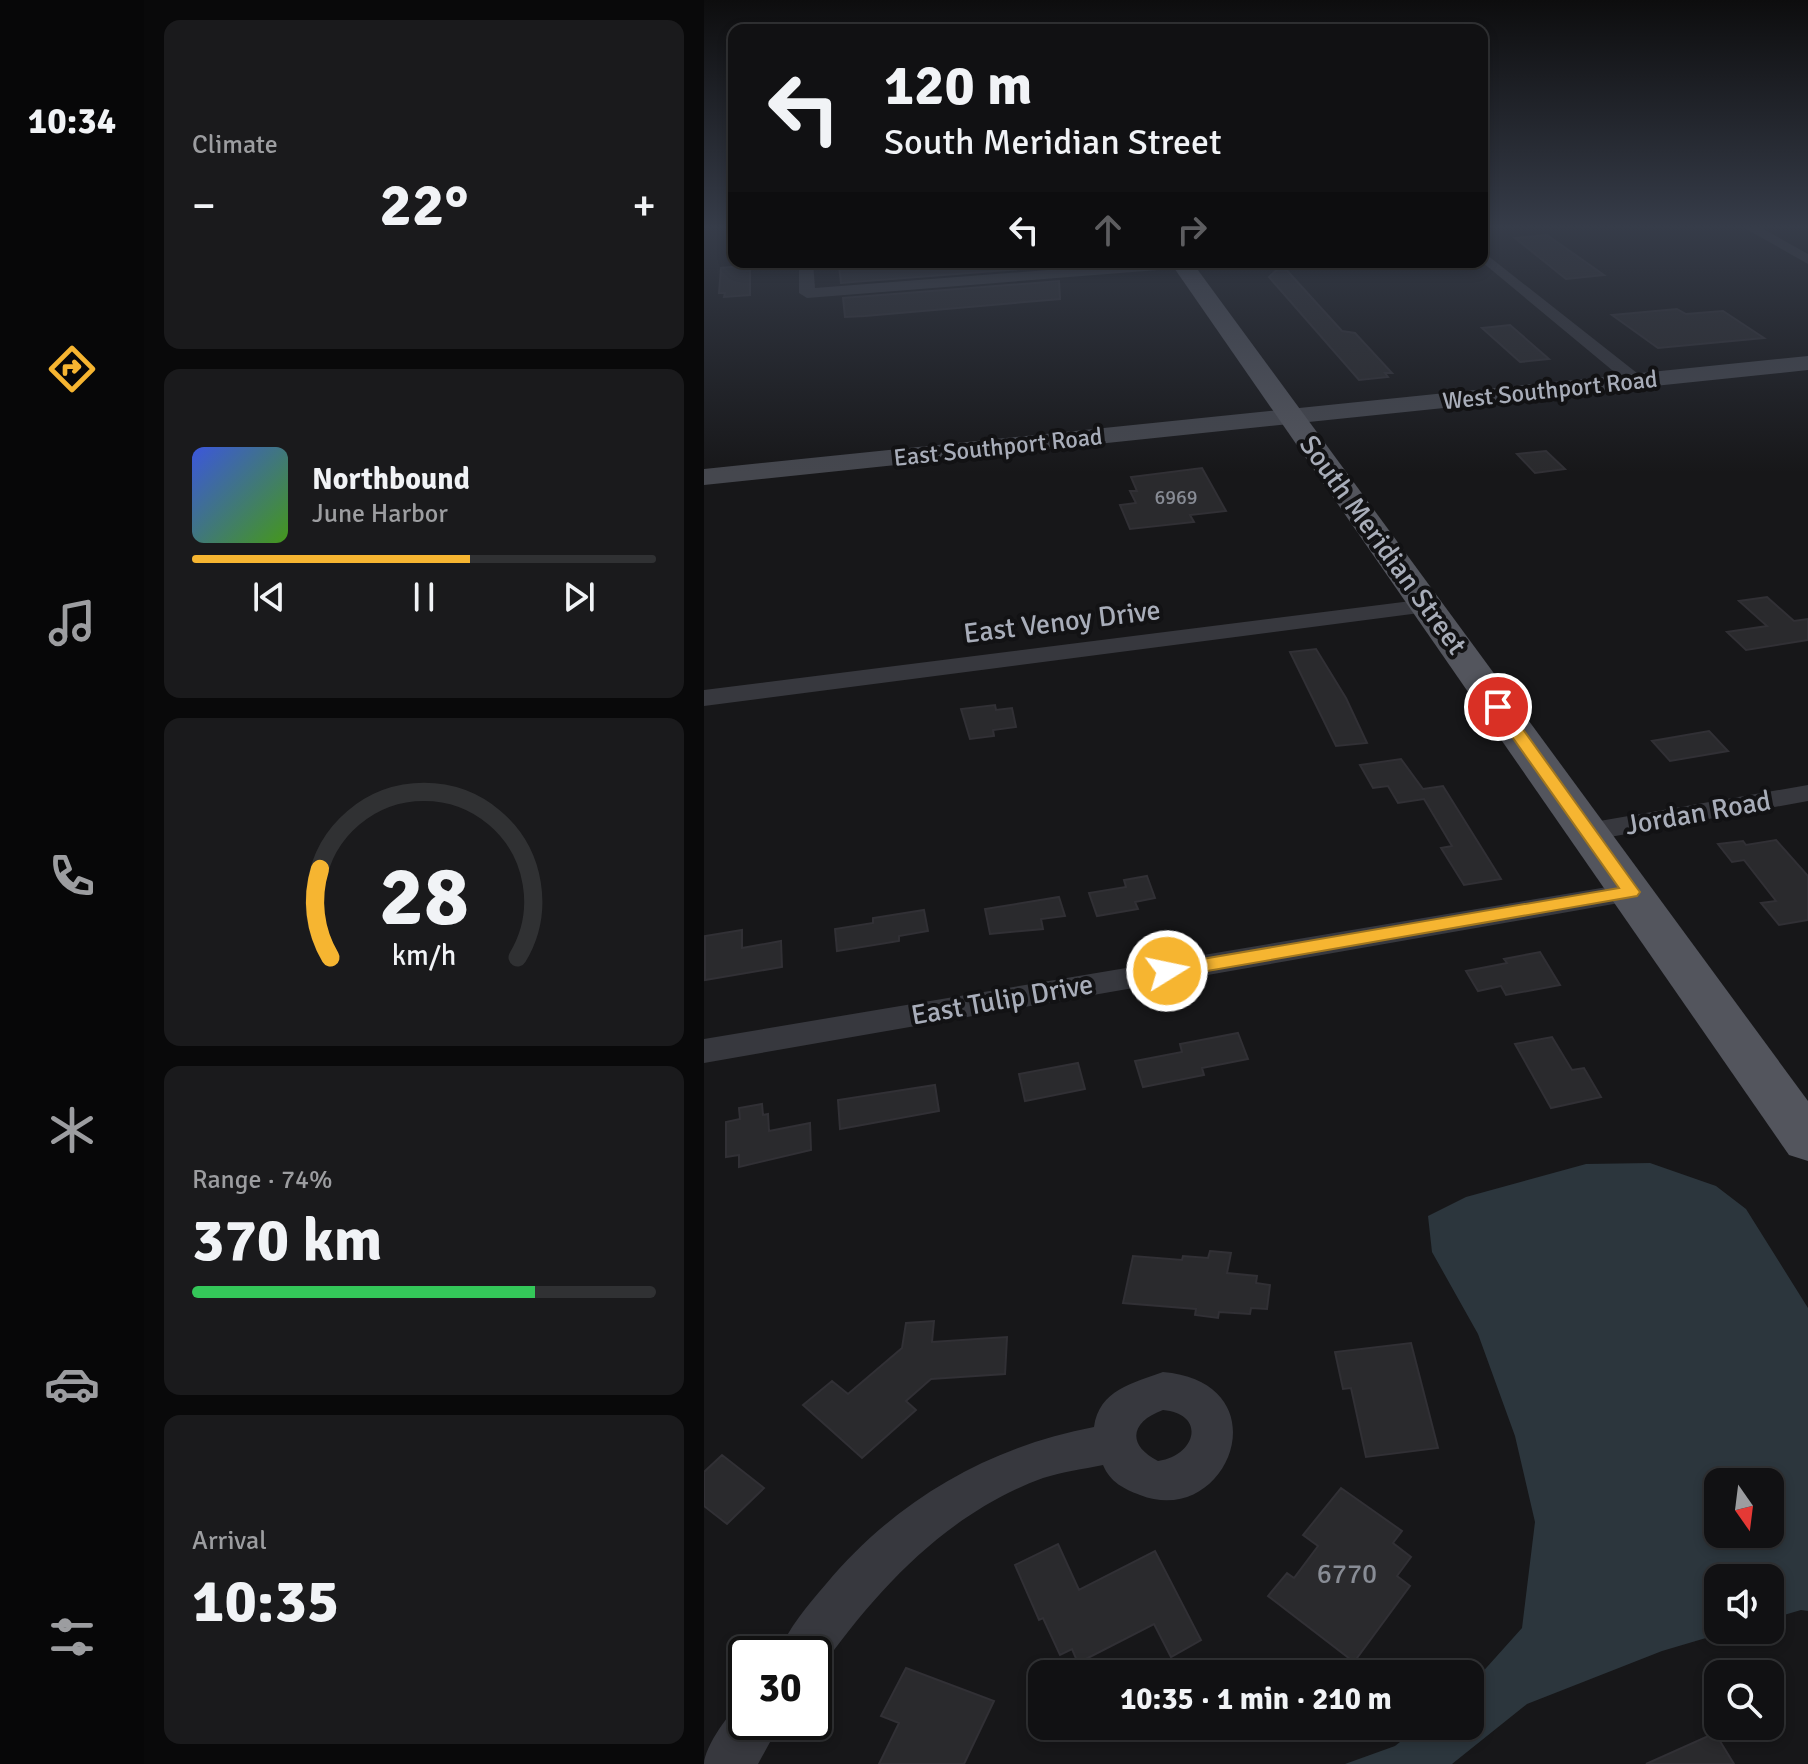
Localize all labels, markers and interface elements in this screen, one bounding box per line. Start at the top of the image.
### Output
text: 120 m [884,51,1032,120]
icon: left [752,56,856,160]
text: 10:34 [28,99,116,144]
text: South Meridian Street [884,120,1222,165]
text: Climate [192,129,278,161]
text: 22° [380,169,468,243]
text: − [192,179,216,233]
text: + [632,179,656,233]
icon: left [1002,208,1046,252]
icon: ahead [1086,208,1130,252]
icon: right [1170,208,1214,252]
icon: directions [44,341,100,397]
street label: West Southport Road [1441,364,1659,416]
street label: East Southport Road [892,421,1104,473]
street label: South Meridian Street [1292,429,1474,661]
text: Northbound [312,461,470,498]
house number: 6969 [1154,485,1198,510]
text: June Harbor [312,498,448,530]
icon: previous [247,575,291,619]
icon: pause [402,575,446,619]
icon: next [557,575,601,619]
street label: East Venoy Drive [962,593,1162,651]
icon: music [44,595,100,651]
pin [1464,673,1532,741]
icon: arrive [1476,685,1520,729]
street label: Jordan Road [1622,783,1774,843]
text: 28 [379,846,469,948]
icon: phone [44,848,100,904]
position arrow [1125,929,1209,1013]
text: km/h [392,938,456,973]
street label: East Tulip Drive [908,967,1096,1033]
icon: climate [44,1102,100,1158]
text: Range · 74% [192,1164,333,1196]
text: 370 km [192,1204,382,1278]
icon: car [44,1356,100,1412]
north arrow [1704,1468,1784,1548]
map controls [1704,1468,1784,1740]
text: Arrival [192,1525,267,1557]
house number: 6770 [1317,1557,1377,1591]
button: sound [1704,1564,1784,1644]
text: 10:35 [192,1565,339,1639]
icon: filters [44,1609,100,1665]
speed limit sign: 30 [728,1636,832,1740]
button: search [1704,1660,1784,1740]
text: 10:35 · 1 min · 210 m [1120,1681,1392,1718]

